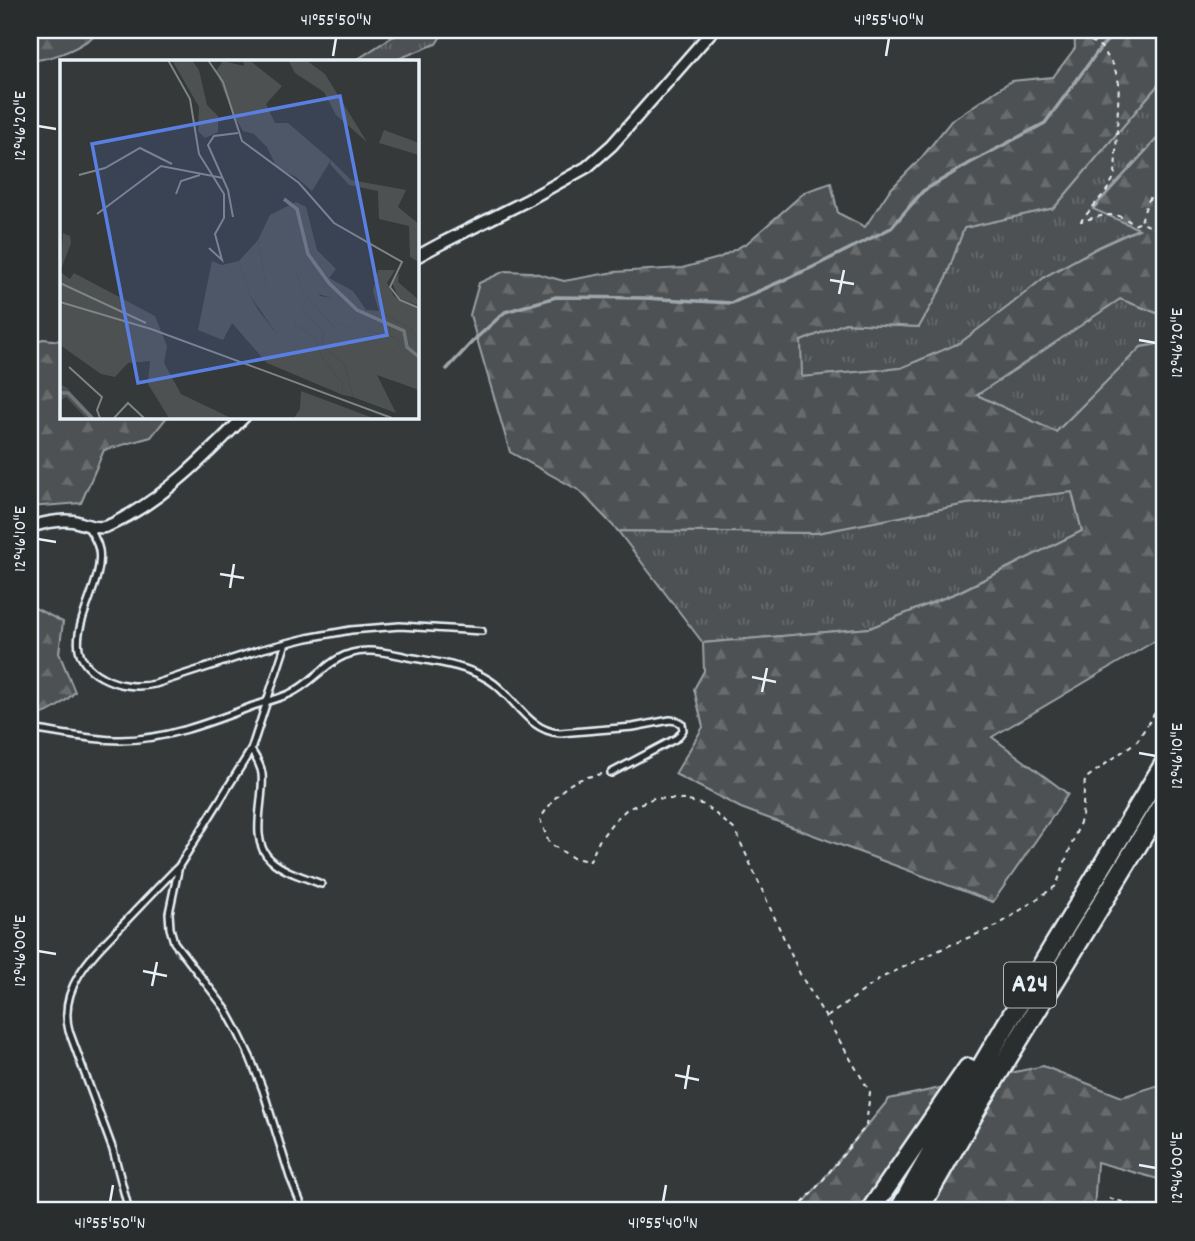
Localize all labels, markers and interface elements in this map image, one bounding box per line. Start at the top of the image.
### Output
text: 41°55'50"N [301,9,371,34]
text: 41°55'40"N [854,9,924,34]
inset map [60,60,418,418]
text: 12°46'20"E [9,91,34,161]
text: 12°46'20"E [1166,308,1191,378]
text: 12°46'10"E [9,506,34,572]
text: 12°46'10"E [1166,723,1191,789]
text: 12°46'00"E [9,915,34,987]
road number: A24 [1004,962,1056,1008]
text: 12°46'00"E [1166,1132,1191,1204]
text: 41°55'50"N [75,1212,145,1237]
text: 41°55'40"N [628,1212,698,1237]

